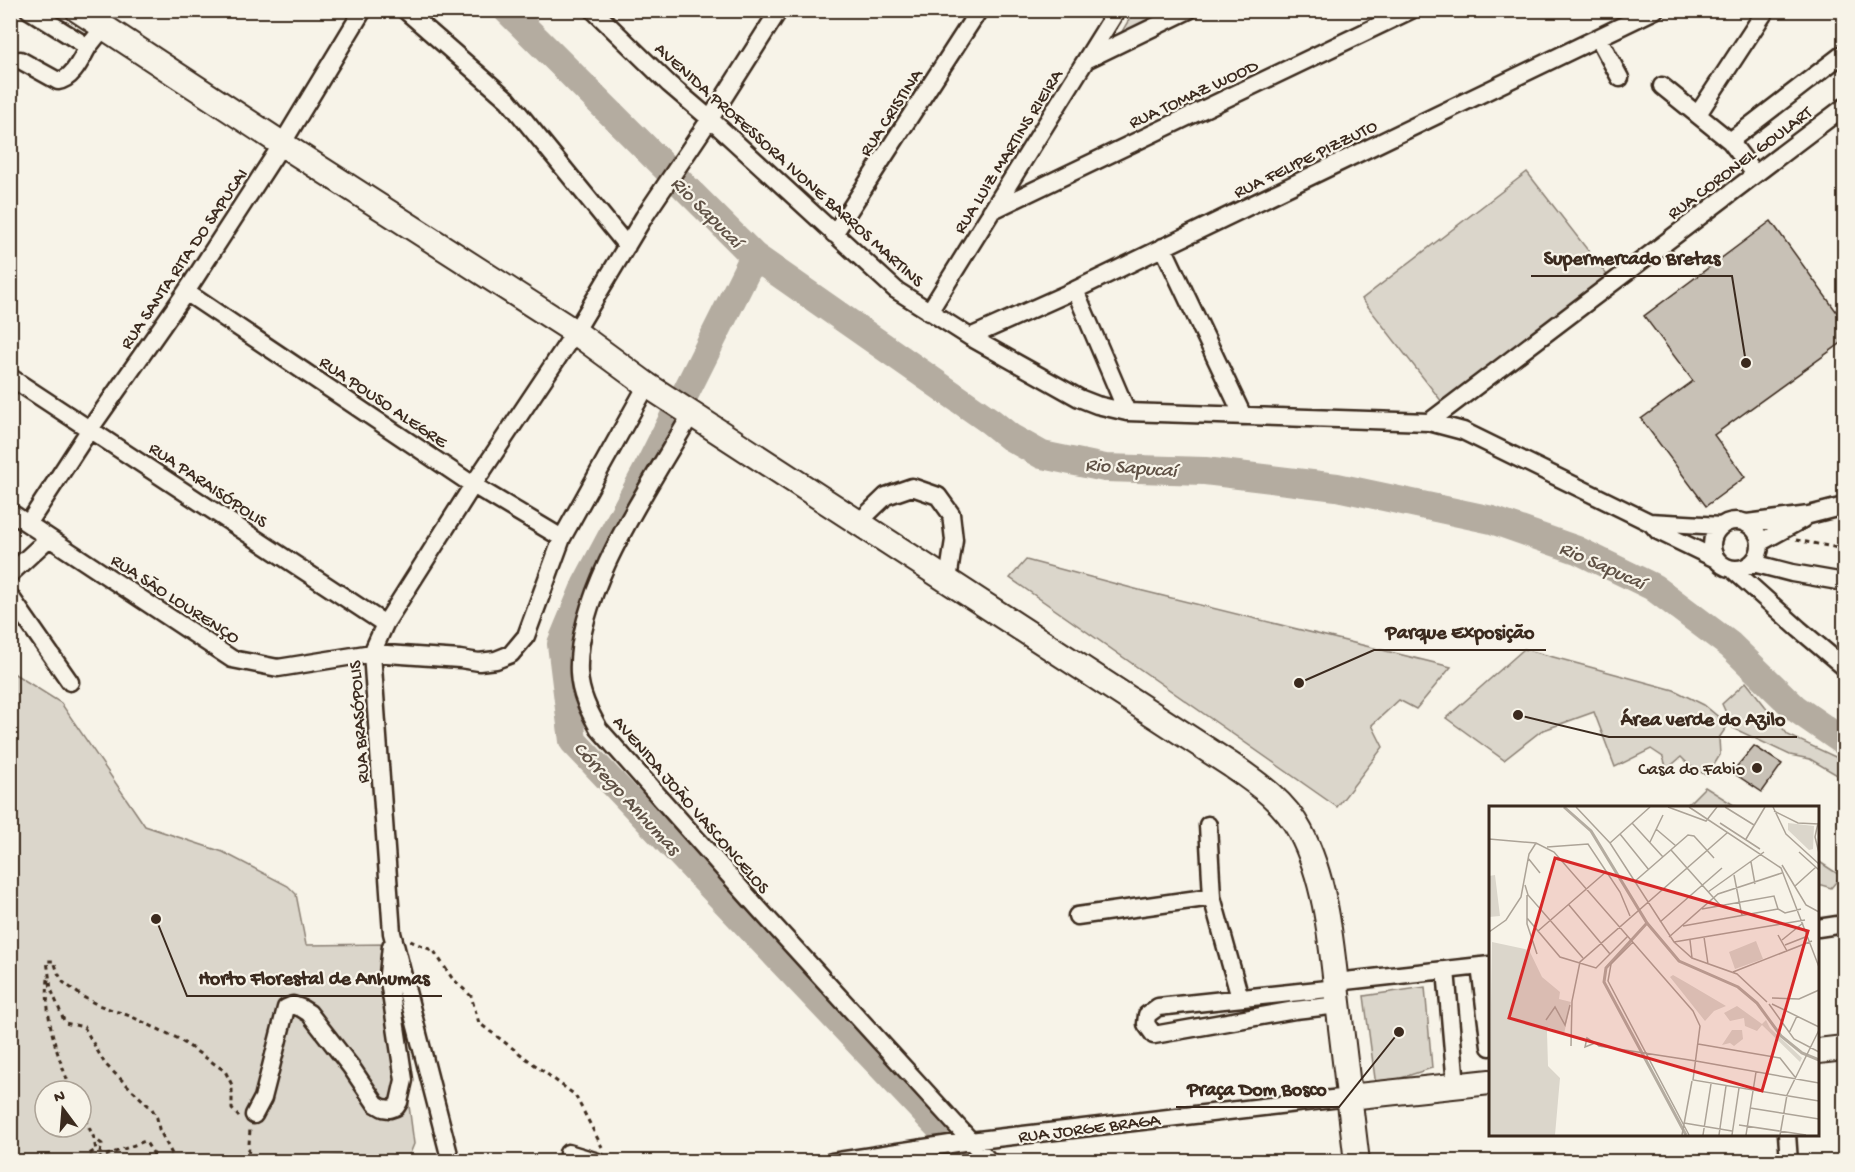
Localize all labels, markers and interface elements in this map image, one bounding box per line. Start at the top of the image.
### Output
street label: AVENIDA PROFESSORA IVONE BARROS MARTINS [649,39,928,293]
street label: RUA TOMAZ WOOD [1126,56,1262,134]
street label: RUA CRISTINA [856,64,929,161]
street label: RUA LUIZ MARTINS RIEIRA [950,65,1069,238]
street label: RUA CORONEL GOULART [1664,102,1818,225]
street label: RUA FELIPE PIZZUTO [1231,116,1381,204]
street label: RUA SANTA RITA DO SAPUCAI [117,165,254,354]
water label: Rio Sapucaí [665,173,749,257]
callout: Supermercado Bretas [1531,238,1732,276]
text: Supermercado Bretas [1544,249,1722,272]
street label: RUA POUSO ALEGRE [315,353,451,454]
street label: RUA PARAISÓPOLIS [144,439,272,534]
water label: Rio Sapucaí [1084,455,1181,484]
water label: Rio Sapucaí [1555,538,1652,598]
street label: RUA SÃO LOURENÇO [106,551,243,650]
callout: Parque Exposição [1374,612,1546,650]
text: Parque Exposição [1385,623,1535,646]
street label: RUA BRASÓPOLIS [346,659,375,784]
callout: Área verde do Azilo [1609,699,1797,737]
text: Área verde do Azilo [1620,708,1786,733]
street label: AVENIDA JOÃO VASCONCELOS [607,712,773,899]
water label: Córrego Anhumas [567,738,685,862]
place label: Casa do Fabio [1638,760,1745,781]
marker: Casa do Fabio [1750,761,1764,775]
inset map [1489,806,1819,1136]
callout: Horto Florestal de Anhumas [187,958,442,996]
text: Horto Florestal de Anhumas [198,969,431,992]
callout: Praça Dom Bosco [1176,1069,1339,1107]
north arrow [33,1079,93,1139]
text: Praça Dom Bosco [1186,1080,1327,1103]
text: N [52,1087,68,1109]
street label: RUA JORGE BRAGA [1017,1110,1163,1149]

